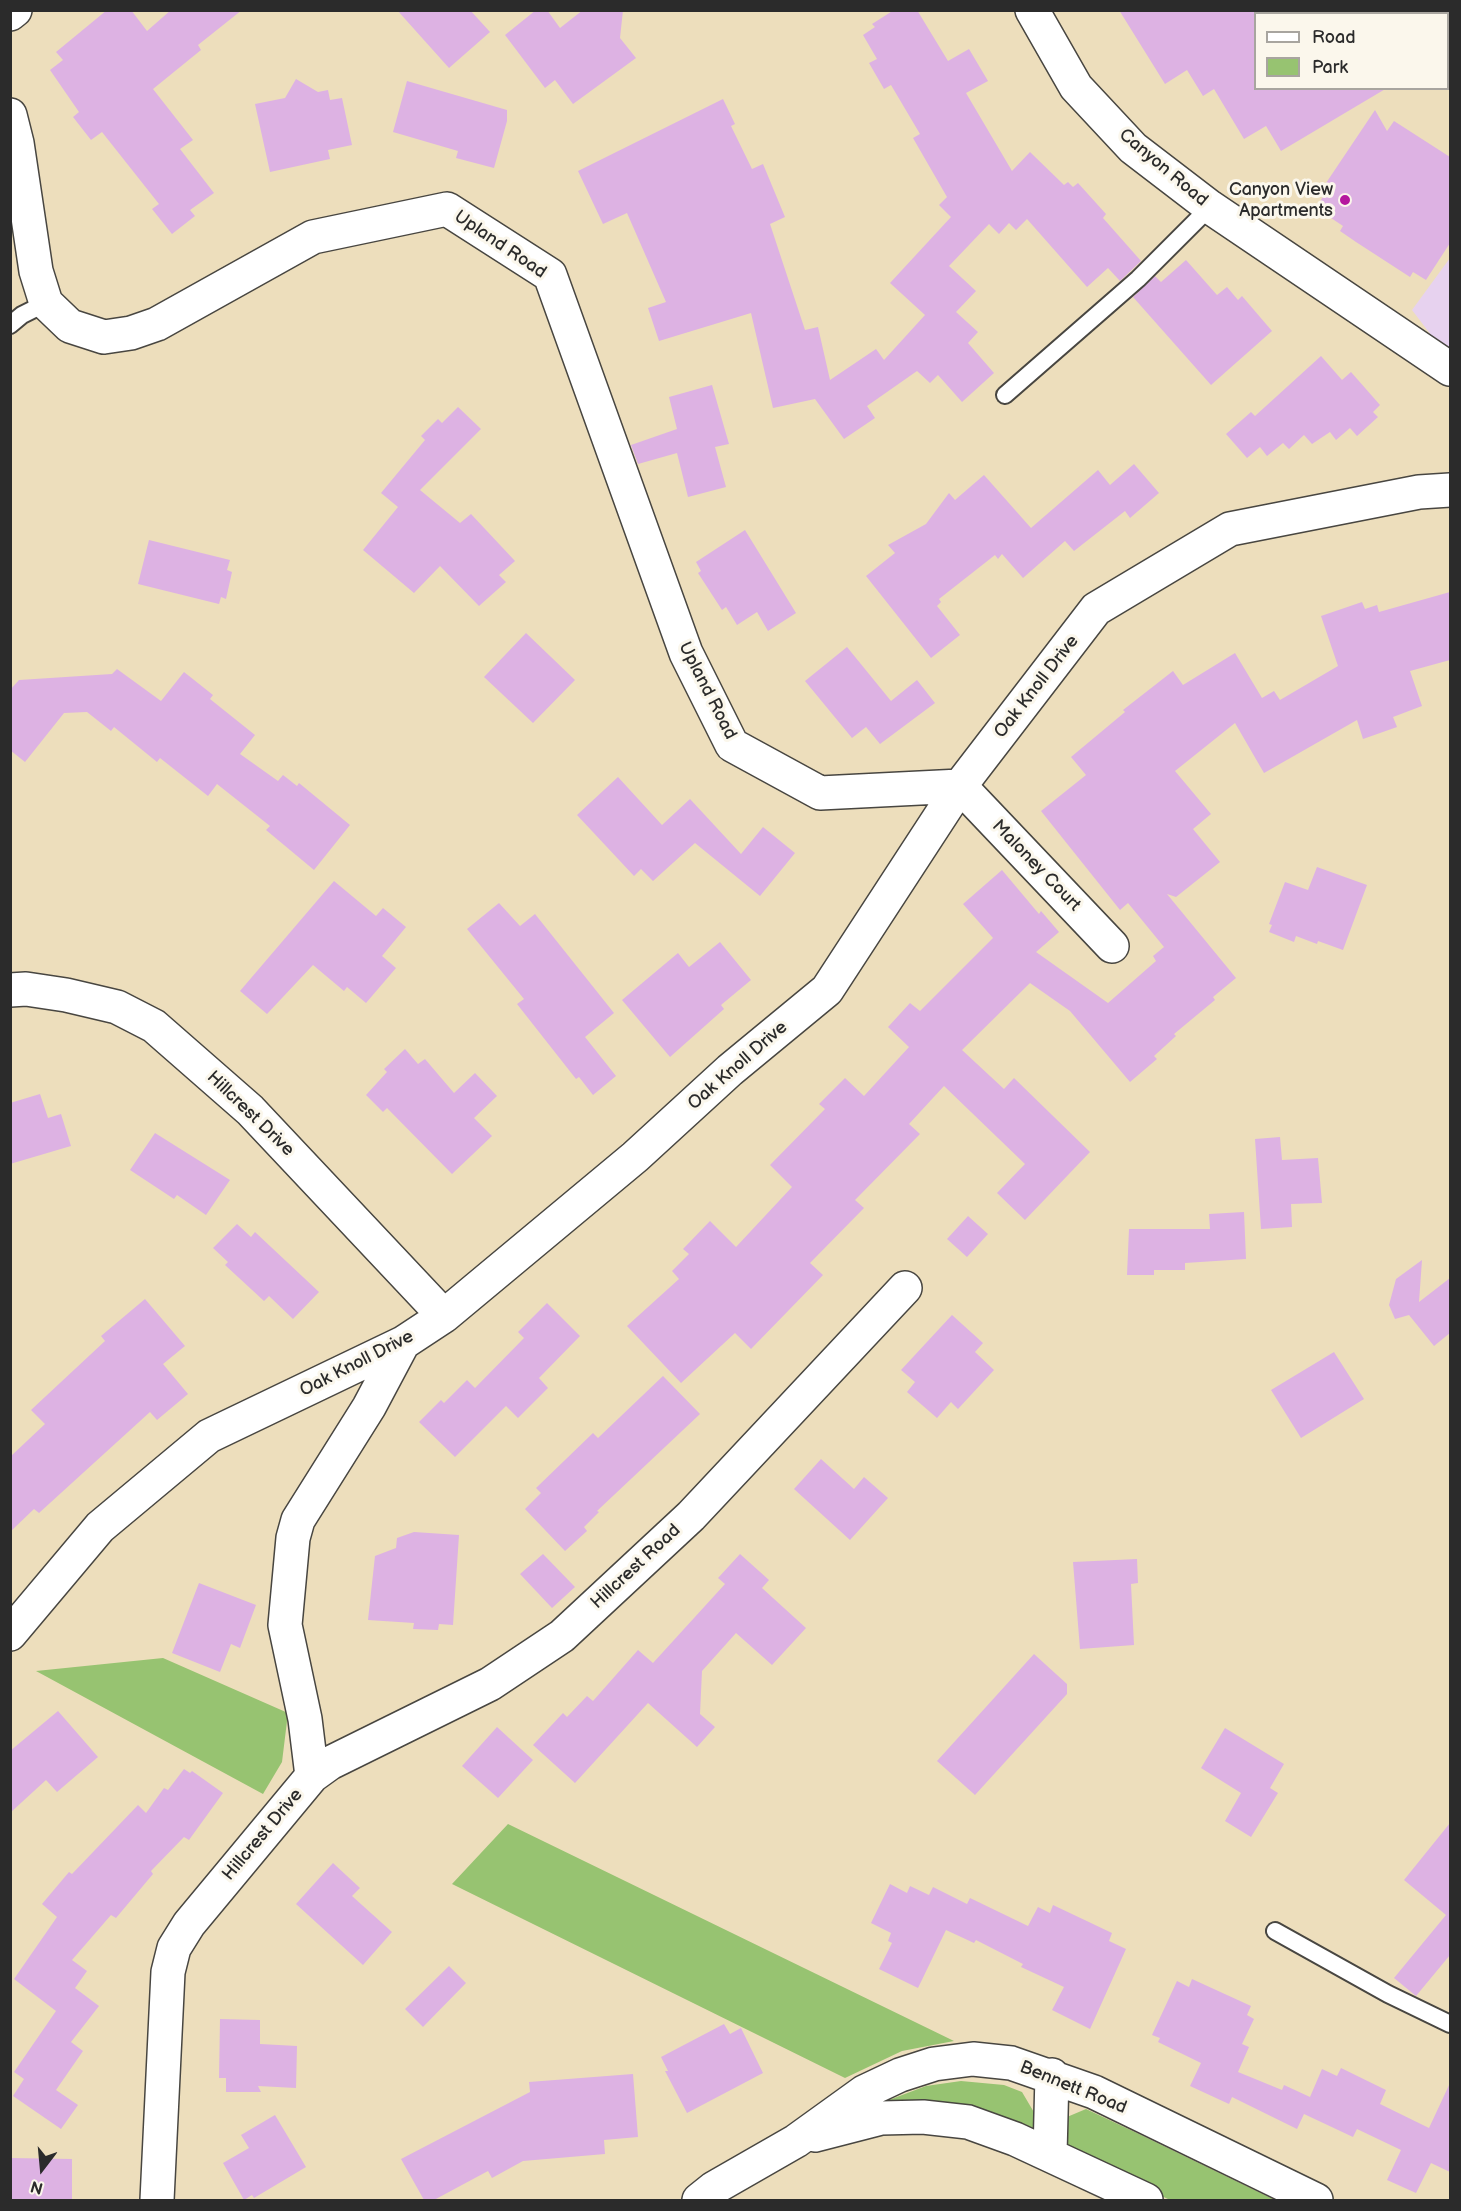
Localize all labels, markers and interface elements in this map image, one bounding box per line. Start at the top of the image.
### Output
legend [1254,12,1449,90]
text: Road [1312,27,1356,48]
text: Park [1312,57,1348,78]
street label: Canyon Road [1114,125,1212,211]
place label: Canyon View Apartments [1229,179,1333,222]
marker: Canyon View Apartments [1338,193,1352,207]
street label: Upland Road [450,206,550,284]
street label: Oak Knoll Drive [990,631,1084,743]
street label: Upland Road [673,639,741,743]
street label: Maloney Court [987,816,1085,916]
street label: Oak Knoll Drive [684,1017,792,1115]
street label: Hillcrest Drive [202,1067,298,1161]
street label: Oak Knoll Drive [297,1326,417,1402]
street label: Hillcrest Road [587,1520,685,1614]
street label: Hillcrest Drive [218,1785,308,1885]
street label: Bennett Road [1016,2057,1130,2119]
north arrow [12,2139,72,2199]
text: N [28,2176,45,2198]

